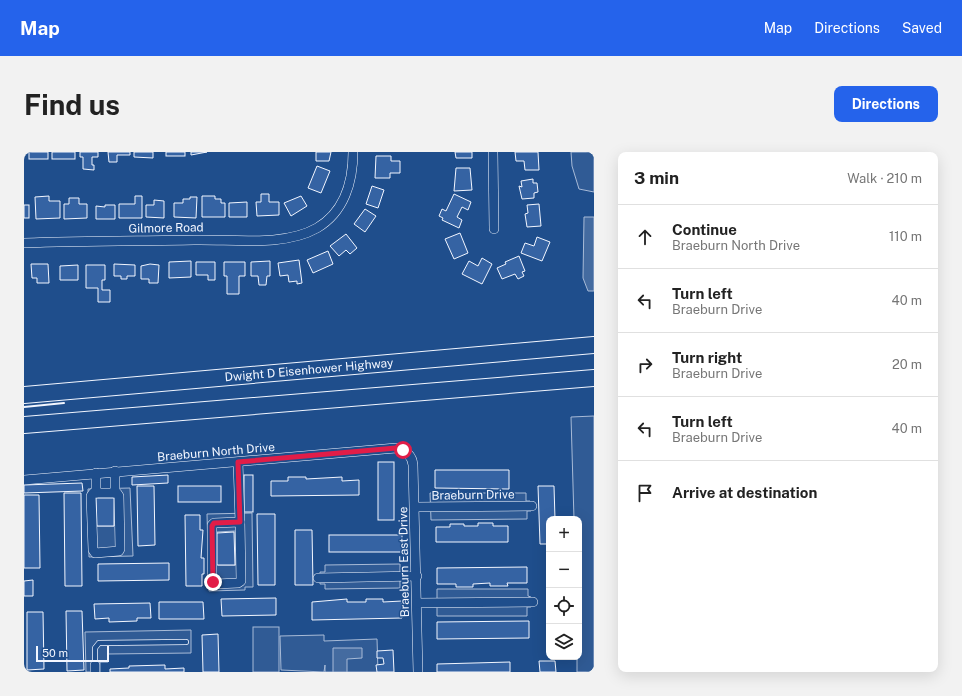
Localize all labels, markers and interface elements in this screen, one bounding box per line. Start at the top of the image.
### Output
text: Map [20,17,60,39]
text: Map [764,20,792,36]
text: Directions [814,20,880,36]
text: Saved [902,20,942,36]
button: Directions [834,86,938,122]
text: Find us [24,88,120,121]
text: 3 min [634,168,679,188]
text: Walk · 210 m [847,171,922,186]
street label: Gilmore Road [128,220,204,236]
text: Continue [672,221,737,238]
icon: ahead [634,226,656,248]
text: 110 m [889,229,922,244]
text: Braeburn North Drive [672,238,800,253]
text: Turn left [672,285,733,302]
icon: left [634,290,656,312]
text: 40 m [891,293,922,308]
text: Braeburn Drive [672,302,762,317]
text: Turn right [672,349,742,366]
icon: right [634,354,656,376]
street label: Dwight D Eisenhower Highway [224,356,395,384]
text: 20 m [892,357,922,372]
text: Braeburn Drive [672,366,762,381]
text: Turn left [672,413,733,430]
icon: left [634,418,656,440]
text: 40 m [891,421,922,436]
text: Braeburn Drive [672,430,762,445]
street label: Braeburn North Drive [157,440,276,464]
route start [394,441,412,459]
icon: arrive [634,482,656,504]
text: Arrive at destination [672,484,817,501]
street label: Braeburn Drive [431,487,515,503]
street label: Braeburn East Drive [396,506,412,618]
map controls [546,516,582,660]
button: + [546,516,582,552]
button: − [546,552,582,588]
route end [204,573,222,591]
button: locate [546,588,582,624]
button: layers [546,624,582,660]
scale bar [36,644,109,663]
text: 50 m [42,647,68,659]

